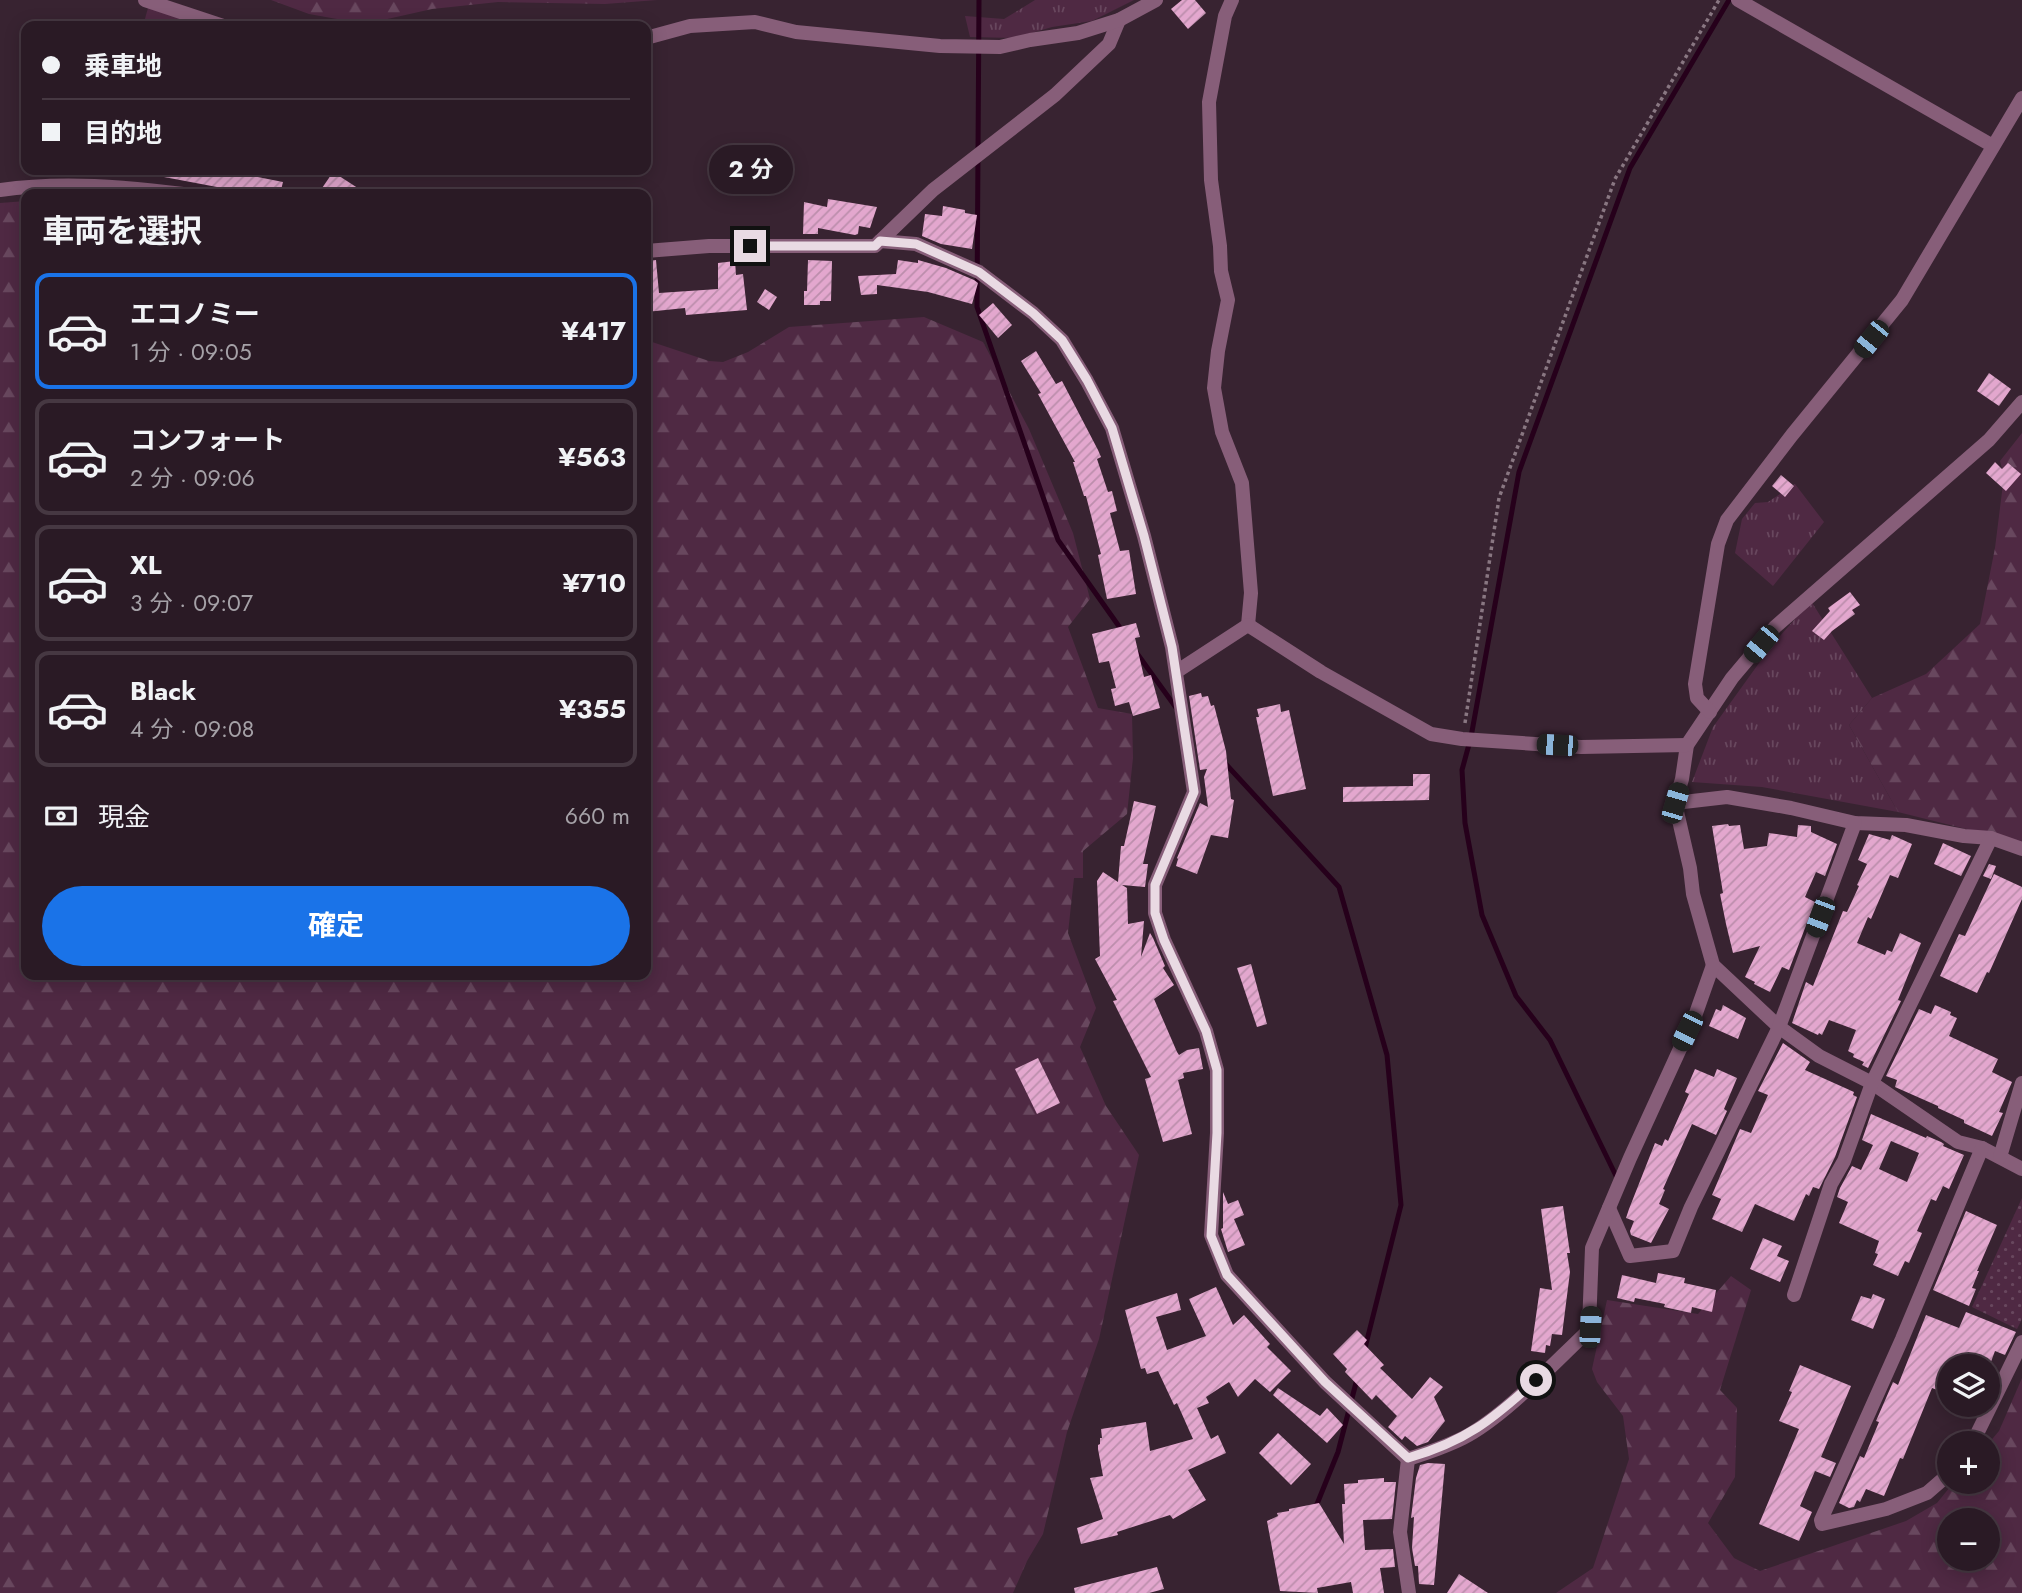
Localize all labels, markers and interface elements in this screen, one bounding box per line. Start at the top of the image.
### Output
text: 乗車地 [84,47,162,85]
text: 目的地 [84,114,162,152]
callout: 2 分 [708,145,792,194]
text: 2 分 [729,152,774,186]
text: 車両を選択 [42,208,202,254]
route end [734,230,766,262]
text: エコノミー [130,295,260,333]
icon: car [46,300,109,363]
text: ¥417 [562,312,626,350]
car [1850,316,1893,362]
text: 1 分 · 09:05 [130,335,252,369]
text: コンフォート [130,421,285,459]
icon: car [46,426,109,489]
text: ¥563 [558,438,626,476]
text: 2 分 · 09:06 [130,461,255,495]
text: XL [130,546,162,584]
icon: car [46,552,109,615]
text: ¥710 [562,564,626,602]
text: 3 分 · 09:07 [130,586,253,620]
car [1740,621,1783,667]
text: Black [130,672,196,710]
icon: car [46,678,109,741]
text: ¥355 [559,690,626,728]
text: 4 分 · 09:08 [130,712,254,746]
car [1536,733,1579,757]
car [1660,780,1691,826]
icon: cash [42,797,80,835]
text: 現金 [98,798,150,836]
text: 660 m [565,799,630,833]
button: 確定 [42,886,630,966]
car [1803,894,1838,940]
car [1669,1008,1706,1054]
car [1579,1305,1602,1349]
map controls [1937,1354,2000,1571]
button: layers [1937,1354,2000,1417]
route start [1520,1364,1552,1396]
button: + [1937,1431,2000,1494]
button: − [1937,1508,2000,1571]

